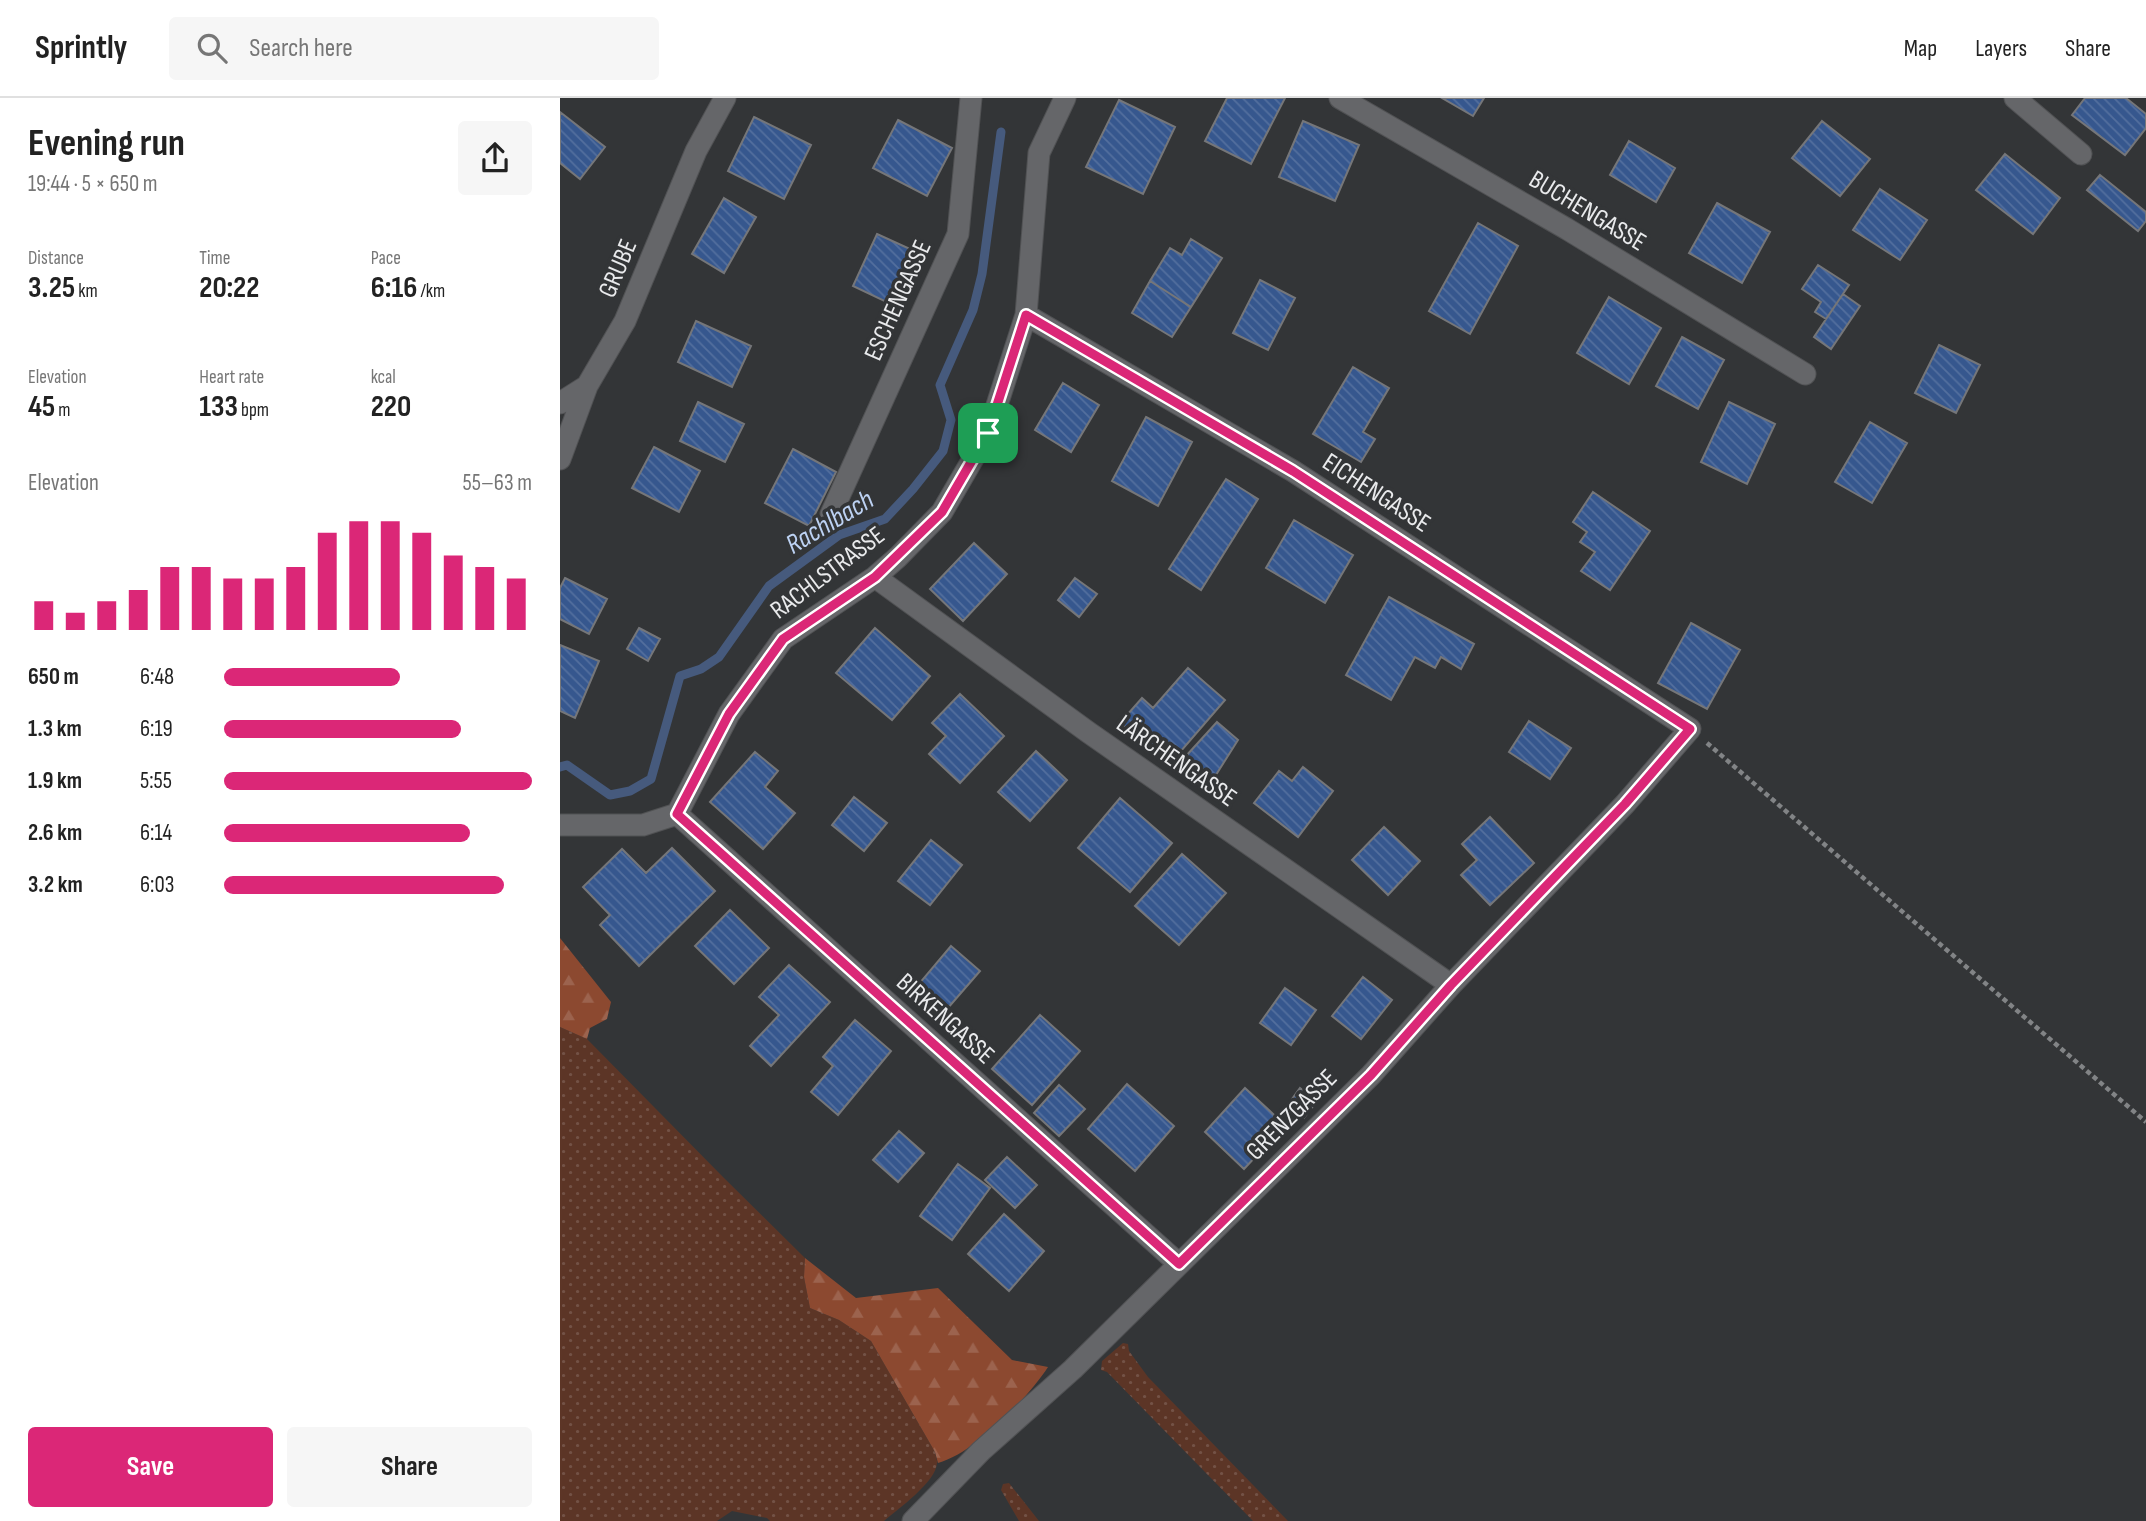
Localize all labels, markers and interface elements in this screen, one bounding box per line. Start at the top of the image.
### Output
search box [169,17,659,80]
text: Sprintly [35,28,127,68]
icon: search [193,29,231,67]
text: Search here [249,33,353,64]
text: Map [1904,34,1937,63]
text: Layers [1975,34,2027,63]
text: Share [2065,34,2111,63]
text: Evening run [28,121,185,166]
button: share [458,121,532,195]
street label: BUCHENGASSE [1523,164,1651,258]
text: 19:44 · 5 × 650 m [28,170,158,198]
street label: GRUBE [592,235,644,302]
street label: ESCHENGASSE [858,236,939,366]
text: Distance [28,247,84,270]
text: Time [199,247,230,270]
text: Pace [371,247,401,270]
text: 3.25 [28,270,75,306]
text: 20:22 [199,270,259,306]
text: 6:16 [371,270,417,306]
text: km [75,280,98,303]
text: /km [417,280,445,303]
text: Elevation [28,366,87,389]
text: Heart rate [199,366,264,389]
text: kcal [371,366,396,389]
text: 45 [28,389,55,425]
text: 133 [199,389,238,425]
text: 220 [371,389,411,425]
text: m [55,399,70,422]
text: bpm [238,399,269,422]
pin [958,403,1018,463]
icon: arrive [969,414,1007,452]
street label: EICHENGASSE [1316,447,1436,540]
text: Elevation [28,469,99,497]
text: 55–63 m [463,469,532,497]
water label: Rachlbach [780,483,880,561]
street label: RACHLSTRASSE [765,520,891,626]
text: 650 m [28,663,79,691]
text: 6:48 [140,663,174,691]
street label: LÄRCHENGASSE [1110,709,1242,814]
text: 1.3 km [28,715,82,743]
text: 6:19 [140,715,173,743]
text: 1.9 km [28,767,82,795]
text: 5:55 [140,767,172,795]
text: 2.6 km [28,819,82,847]
text: 6:14 [140,819,172,847]
text: 3.2 km [28,871,83,899]
text: 6:03 [140,871,174,899]
street label: BIRKENGASSE [890,967,1000,1071]
street label: GRENZGASSE [1240,1063,1344,1167]
button: Save [28,1427,273,1507]
button: Share [287,1427,532,1507]

